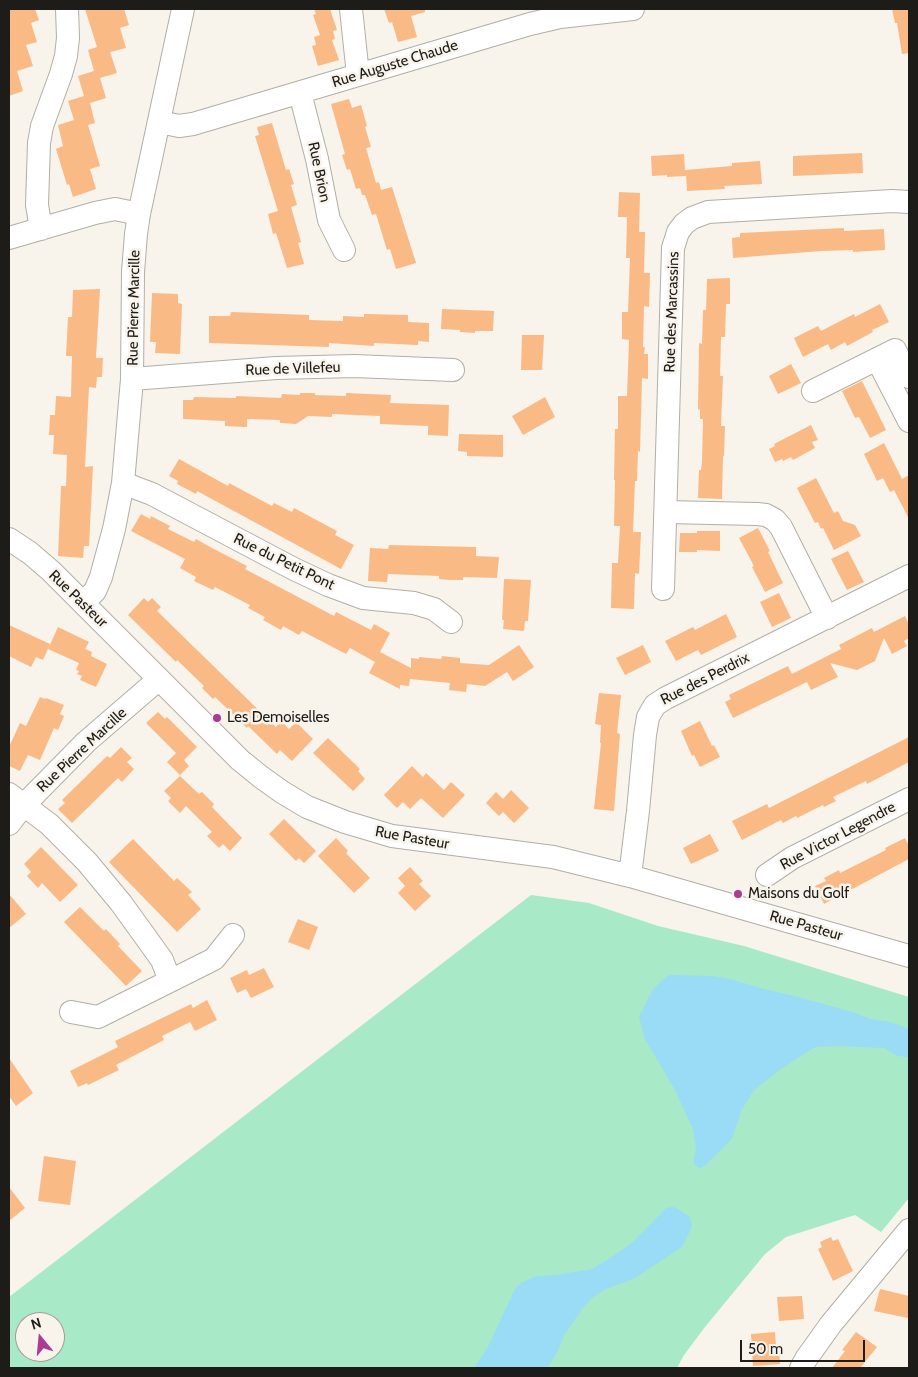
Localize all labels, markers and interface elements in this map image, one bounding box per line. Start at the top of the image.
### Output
street label: Rue Auguste Chaude [330,36,460,92]
street label: Rue Brion [304,140,334,204]
street label: Rue Pierre Marcille [124,250,144,366]
street label: Rue des Marcassins [661,251,683,373]
street label: Rue de Villefeu [245,358,341,380]
street label: Rue du Petit Pont [231,530,337,594]
street label: Rue Pasteur [45,567,111,631]
street label: Rue des Perdrix [658,649,752,709]
street label: Rue Pierre Marcille [33,704,131,796]
place label: Les Demoiselles [227,709,329,727]
marker: Les Demoiselles [211,712,223,724]
street label: Rue Victor Legendre [777,798,899,874]
street label: Rue Pasteur [374,823,450,853]
place label: Maisons du Golf [748,885,849,903]
marker: Maisons du Golf [732,888,744,900]
street label: Rue Pasteur [768,907,844,945]
north arrow [15,1312,65,1362]
text: N [29,1314,43,1334]
scale bar [743,1330,868,1362]
text: 50 m [748,1340,783,1358]

